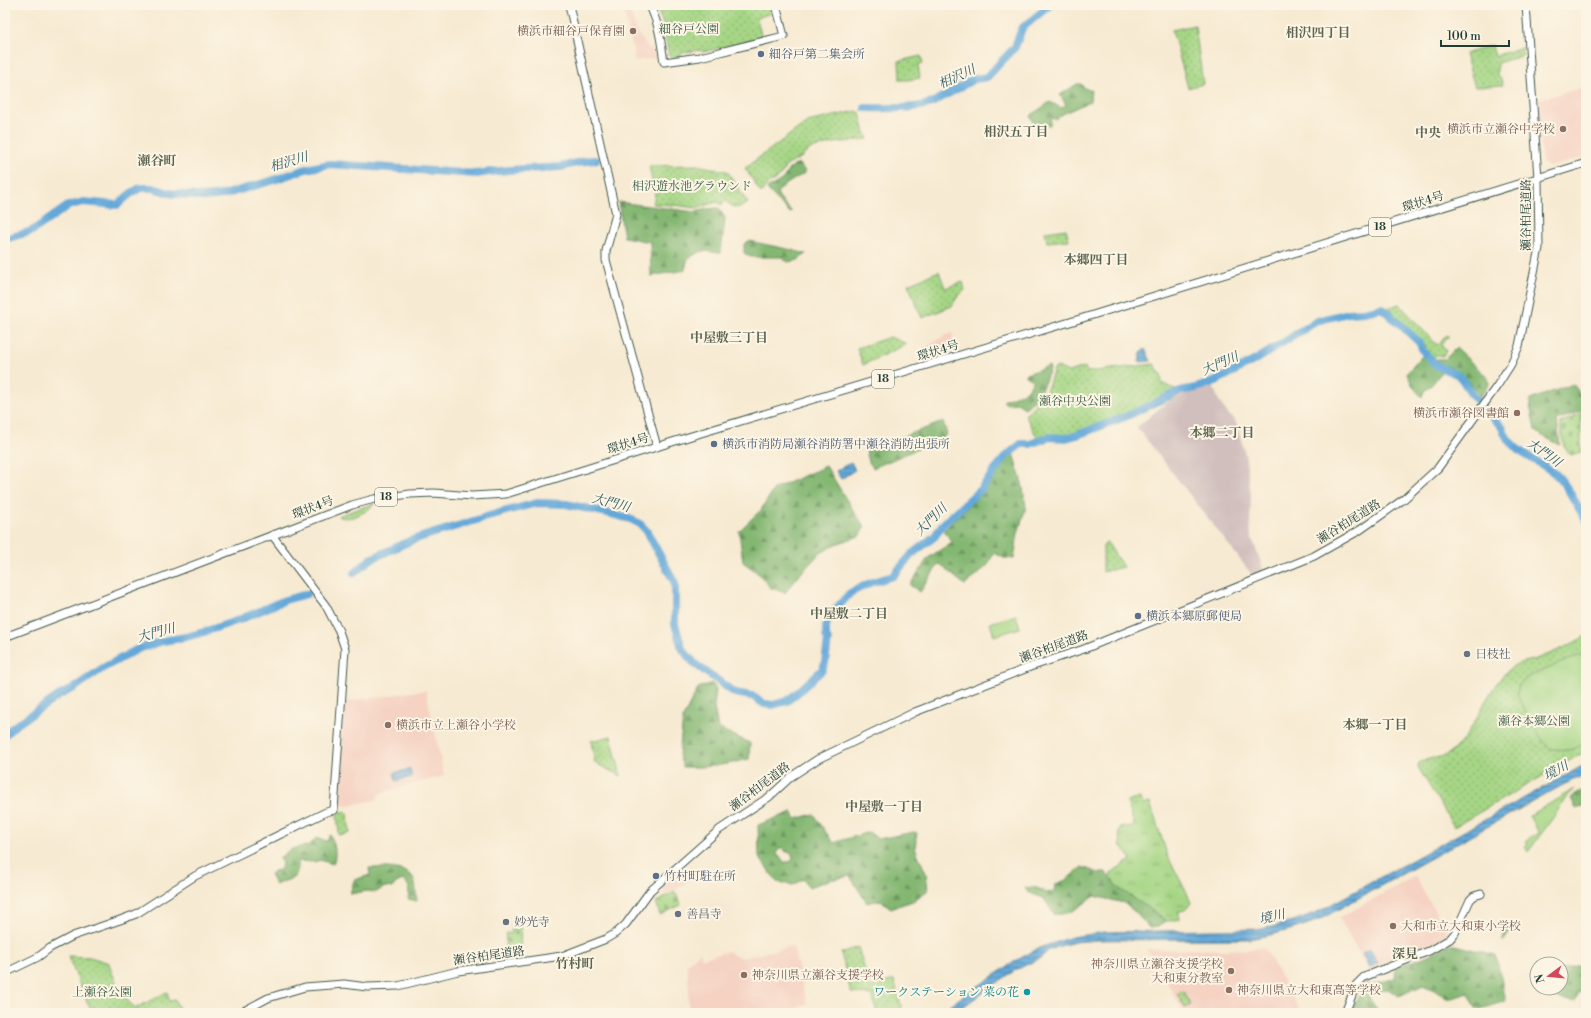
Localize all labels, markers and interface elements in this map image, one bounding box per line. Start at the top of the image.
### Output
park label: 細谷戸公園 [659,22,719,37]
scale bar [1441,22,1509,48]
place label: 横浜市細谷戸保育園 [517,24,625,39]
district label: 相沢四丁目 [1285,25,1351,41]
marker: 横浜市細谷戸保育園 [628,26,638,36]
text: 100 m [1447,29,1481,44]
place label: 細谷戸第二集会所 [769,47,865,62]
marker: 細谷戸第二集会所 [756,49,766,59]
water label: 相沢川 [936,61,980,92]
place label: 横浜市立瀬谷中学校 [1447,122,1555,137]
district label: 相沢五丁目 [983,124,1049,140]
marker: 横浜市立瀬谷中学校 [1558,124,1568,134]
district label: 中央 [1415,125,1441,141]
water label: 相沢川 [268,148,312,175]
district label: 瀬谷町 [137,153,177,169]
park label: 相沢遊水池グラウンド [632,179,752,194]
street label: 瀬谷柏尾道路 [1519,179,1534,251]
street label: 環状4号 [1400,189,1446,215]
road number: 18 [1369,218,1391,236]
district label: 本郷四丁目 [1063,252,1129,268]
district label: 中屋敷三丁目 [690,330,768,346]
street label: 環状4号 [915,338,961,364]
water label: 大門川 [1199,348,1243,379]
road number: 18 [872,370,894,388]
park label: 瀬谷中央公園 [1039,394,1111,409]
place label: 横浜市瀬谷図書館 [1413,406,1509,421]
marker: 横浜市瀬谷図書館 [1512,408,1522,418]
district label: 本郷二丁目 [1189,425,1255,441]
street label: 環状4号 [605,431,651,457]
water label: 大門川 [1523,435,1566,472]
place label: 横浜市消防局瀬谷消防署中瀬谷消防出張所 [722,437,950,452]
marker: 横浜市消防局瀬谷消防署中瀬谷消防出張所 [709,439,719,449]
road number: 18 [375,488,397,506]
water label: 大門川 [590,490,634,516]
street label: 環状4号 [290,493,336,523]
street label: 瀬谷柏尾道路 [1314,497,1384,547]
water label: 大門川 [912,499,952,539]
district label: 中屋敷二丁目 [810,606,888,622]
place label: 横浜本郷原郵便局 [1146,609,1242,624]
marker: 横浜本郷原郵便局 [1133,611,1143,621]
water label: 大門川 [135,620,179,646]
street label: 瀬谷柏尾道路 [1018,628,1090,666]
place label: 日枝社 [1475,647,1511,662]
marker: 日枝社 [1462,649,1472,659]
park label: 瀬谷本郷公園 [1498,714,1570,729]
district label: 本郷一丁目 [1342,717,1408,733]
place label: 横浜市立上瀬谷小学校 [396,718,516,733]
marker: 横浜市立上瀬谷小学校 [383,720,393,730]
water label: 境川 [1541,757,1573,784]
street label: 瀬谷柏尾道路 [727,759,793,815]
district label: 中屋敷一丁目 [845,799,923,815]
place label: 竹村町駐在所 [664,869,736,884]
marker: 竹村町駐在所 [651,871,661,881]
water label: 境川 [1257,906,1288,928]
place label: 善昌寺 [686,907,722,922]
marker: 善昌寺 [673,909,683,919]
place label: 妙光寺 [514,915,550,930]
marker: 妙光寺 [501,917,511,927]
place label: 大和市立大和東小学校 [1401,919,1521,934]
marker: 大和市立大和東小学校 [1388,921,1398,931]
street label: 瀬谷柏尾道路 [452,944,526,968]
district label: 深見 [1392,946,1418,962]
district label: 竹村町 [555,956,595,972]
north arrow [1529,956,1569,996]
place label: 神奈川県立瀬谷支援学校 大和東分教室 [1091,957,1223,986]
marker: 神奈川県立瀬谷支援学校 大和東分教室 [1226,966,1236,976]
place label: 神奈川県立瀬谷支援学校 [752,968,884,983]
marker: 神奈川県立瀬谷支援学校 [739,970,749,980]
text: N [1532,972,1548,985]
place label: 神奈川県立大和東高等学校 [1237,983,1381,998]
park label: 上瀬谷公園 [72,985,132,1000]
place label: ワークステーション 菜の花 [873,985,1019,1000]
marker: 神奈川県立大和東高等学校 [1224,985,1234,995]
marker: ワークステーション 菜の花 [1022,987,1032,997]

